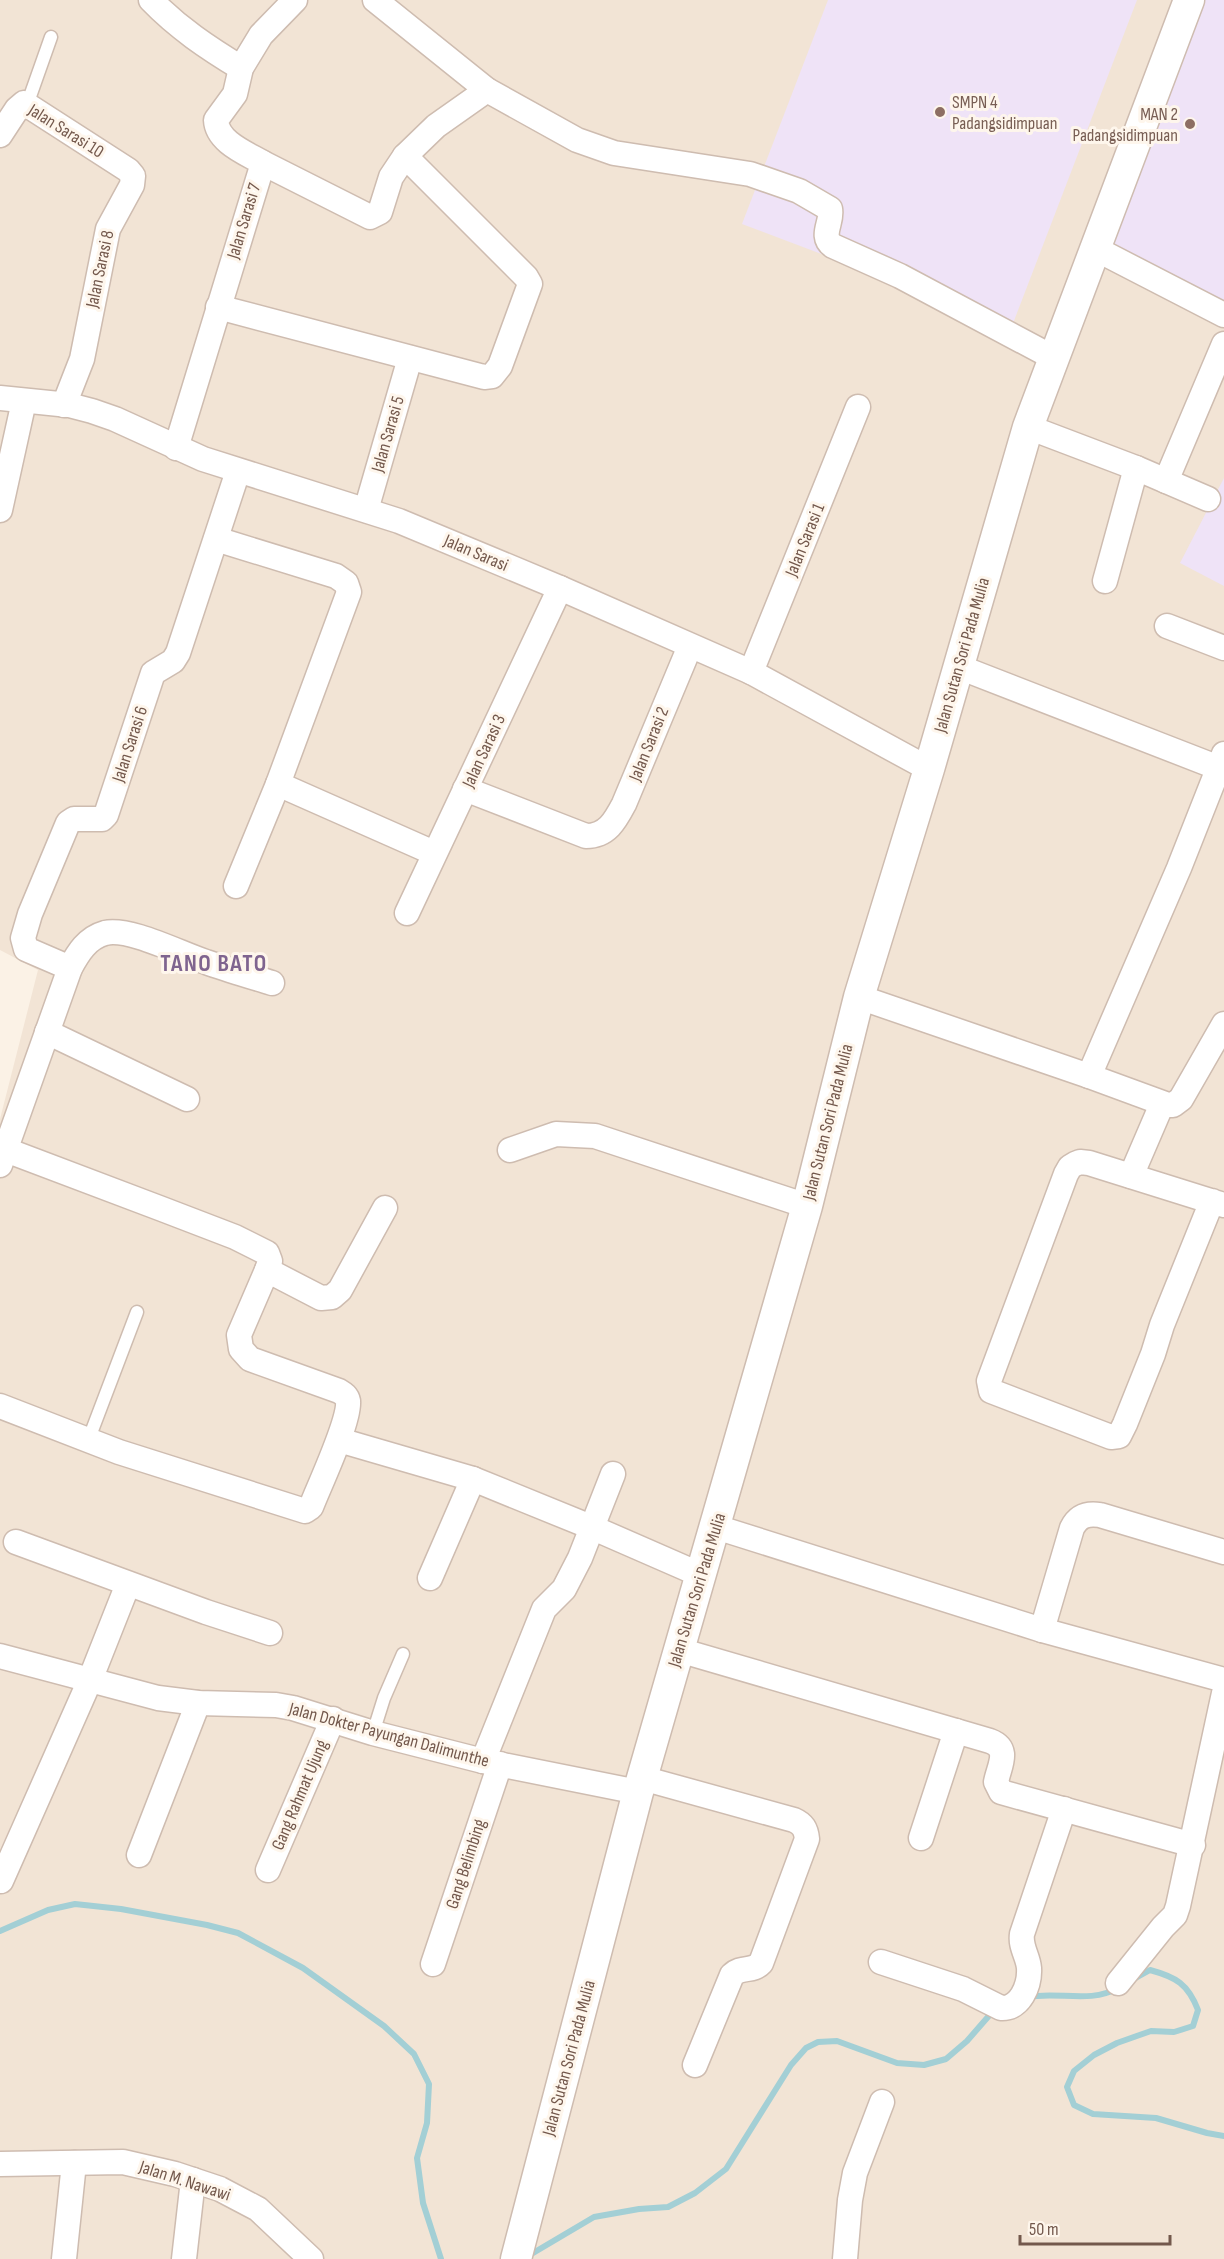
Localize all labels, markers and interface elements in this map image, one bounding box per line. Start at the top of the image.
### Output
place label: SMPN 4 Padangsidimpuan [952,92,1057,134]
street label: Jalan Sarasi 10 [24,99,108,162]
place label: MAN 2 Padangsidimpuan [1073,104,1178,146]
marker: SMPN 4 Padangsidimpuan [933,105,947,119]
marker: MAN 2 Padangsidimpuan [1183,117,1197,131]
street label: Jalan Sarasi 7 [222,180,266,262]
street label: Jalan Sarasi 8 [81,228,118,311]
street label: Jalan Sarasi 5 [367,394,409,475]
street label: Jalan Sarasi 1 [780,500,829,581]
street label: Jalan Sarasi [440,530,511,576]
street label: Jalan Sutan Sori Pada Mulia [930,575,994,736]
street label: Jalan Sarasi 6 [108,703,152,786]
street label: Jalan Sarasi 2 [624,704,673,785]
street label: Jalan Sarasi 3 [458,711,510,792]
district label: TANO BATO [160,949,268,978]
street label: Jalan Sutan Sori Pada Mulia [798,1042,858,1203]
street label: Jalan Sutan Sori Pada Mulia [663,1510,730,1671]
street label: Jalan Dokter Payungan Dalimunthe [286,1698,491,1772]
street label: Gang Rahmat Ujung [267,1737,333,1853]
street label: Gang Belimbing [442,1816,490,1912]
street label: Jalan Sutan Sori Pada Mulia [538,1978,600,2139]
street label: Jalan M. Nawawi [136,2156,233,2206]
scale bar [1020,2208,1170,2246]
text: 50 m [1029,2219,1059,2240]

